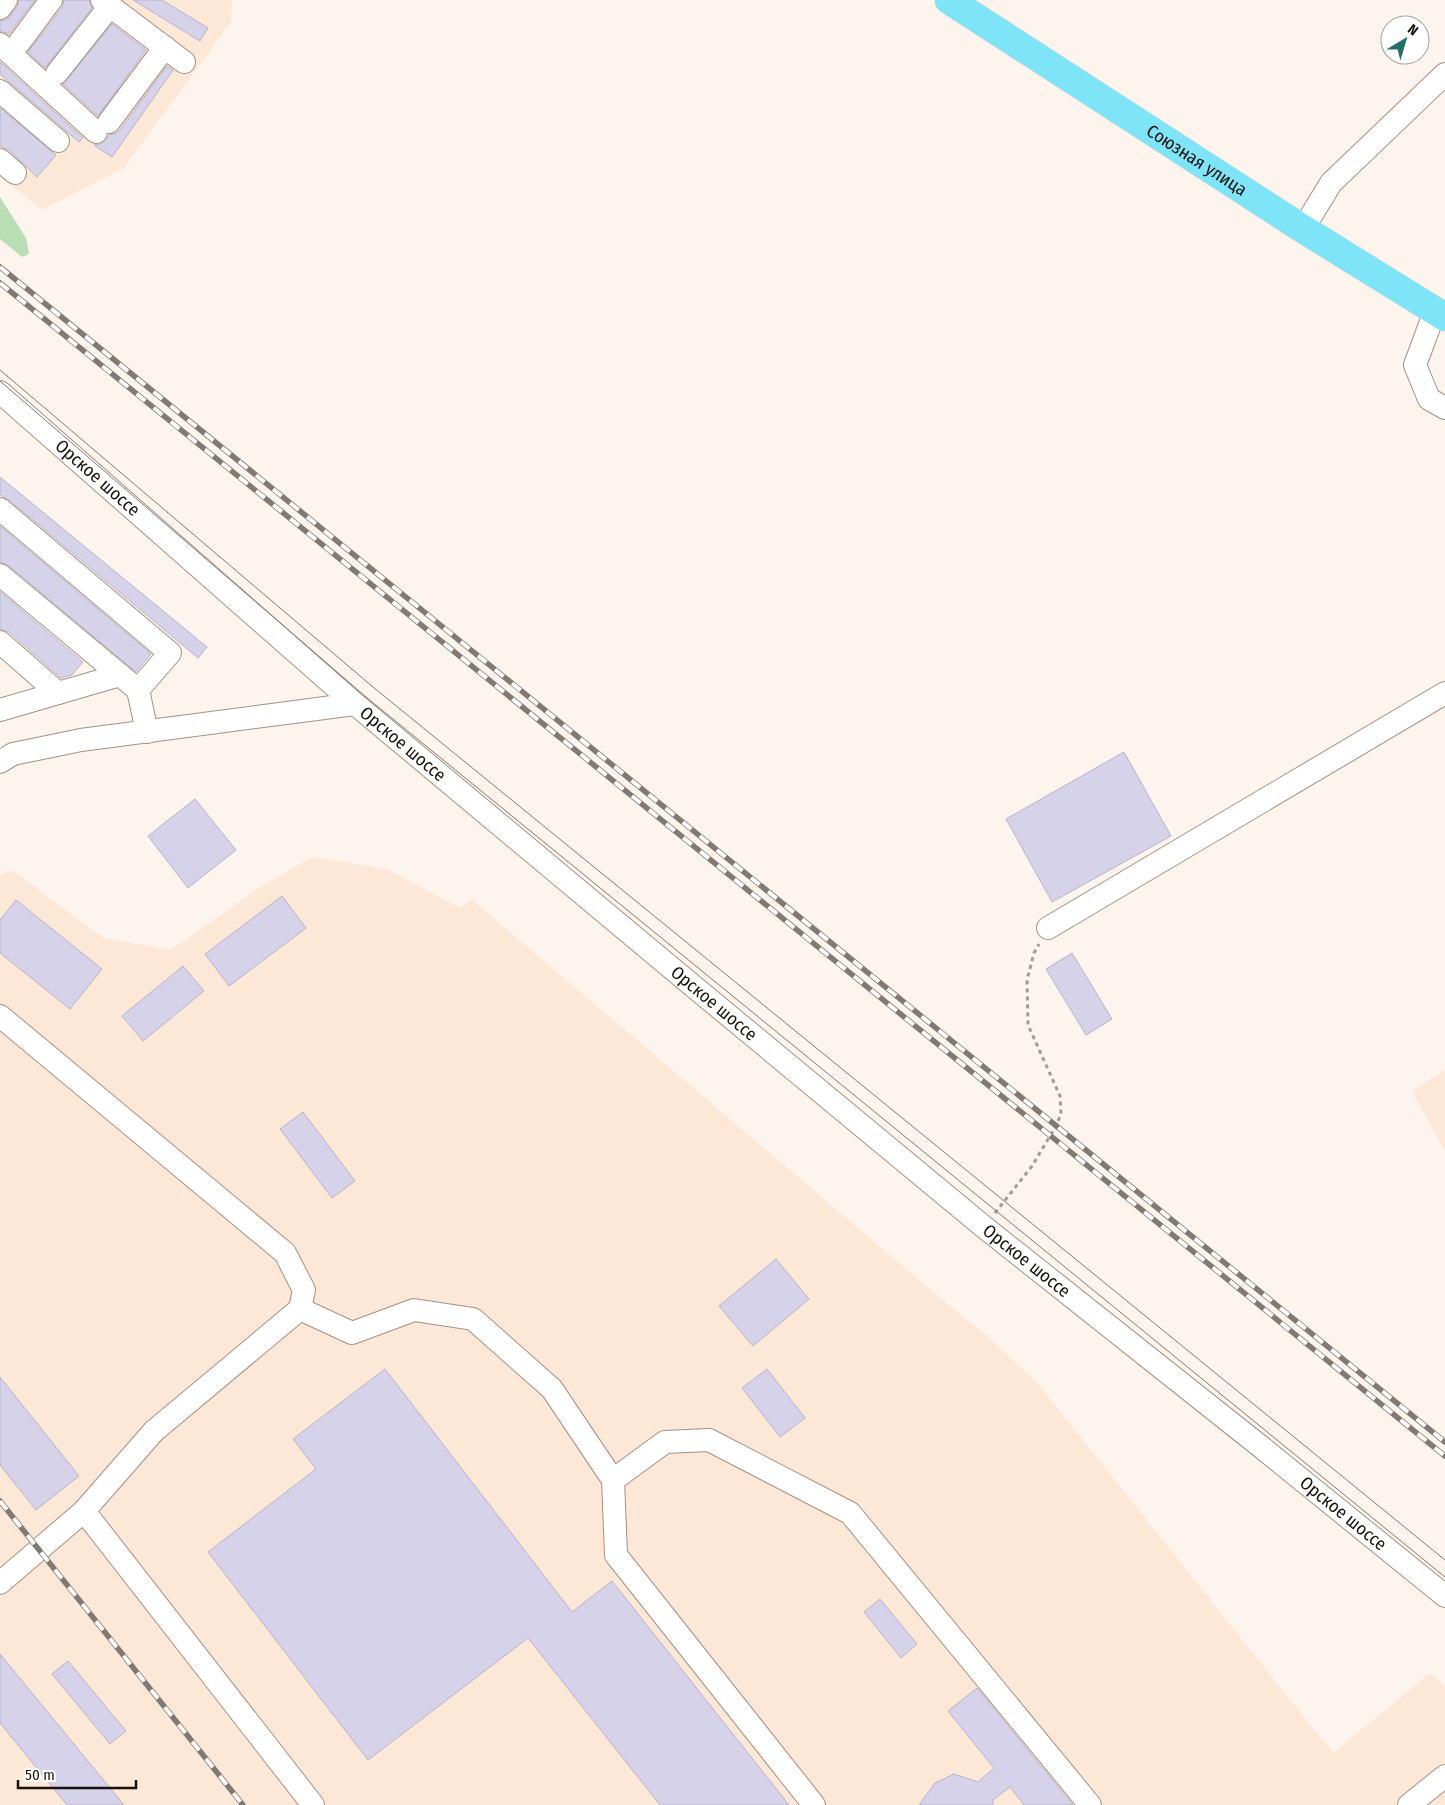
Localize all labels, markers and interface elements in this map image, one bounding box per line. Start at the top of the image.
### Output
north arrow [1380,15,1430,65]
text: N [1404,21,1421,39]
street label: Союзная улица [1142,120,1251,201]
street label: Орское шоссе [51,435,145,521]
street label: Орское шоссе [355,702,451,786]
street label: Орское шоссе [666,961,762,1046]
street label: Орское шоссе [978,1219,1075,1302]
street label: Орское шоссе [1295,1472,1391,1555]
scale bar [18,1758,135,1790]
text: 50 m [25,1766,55,1784]

